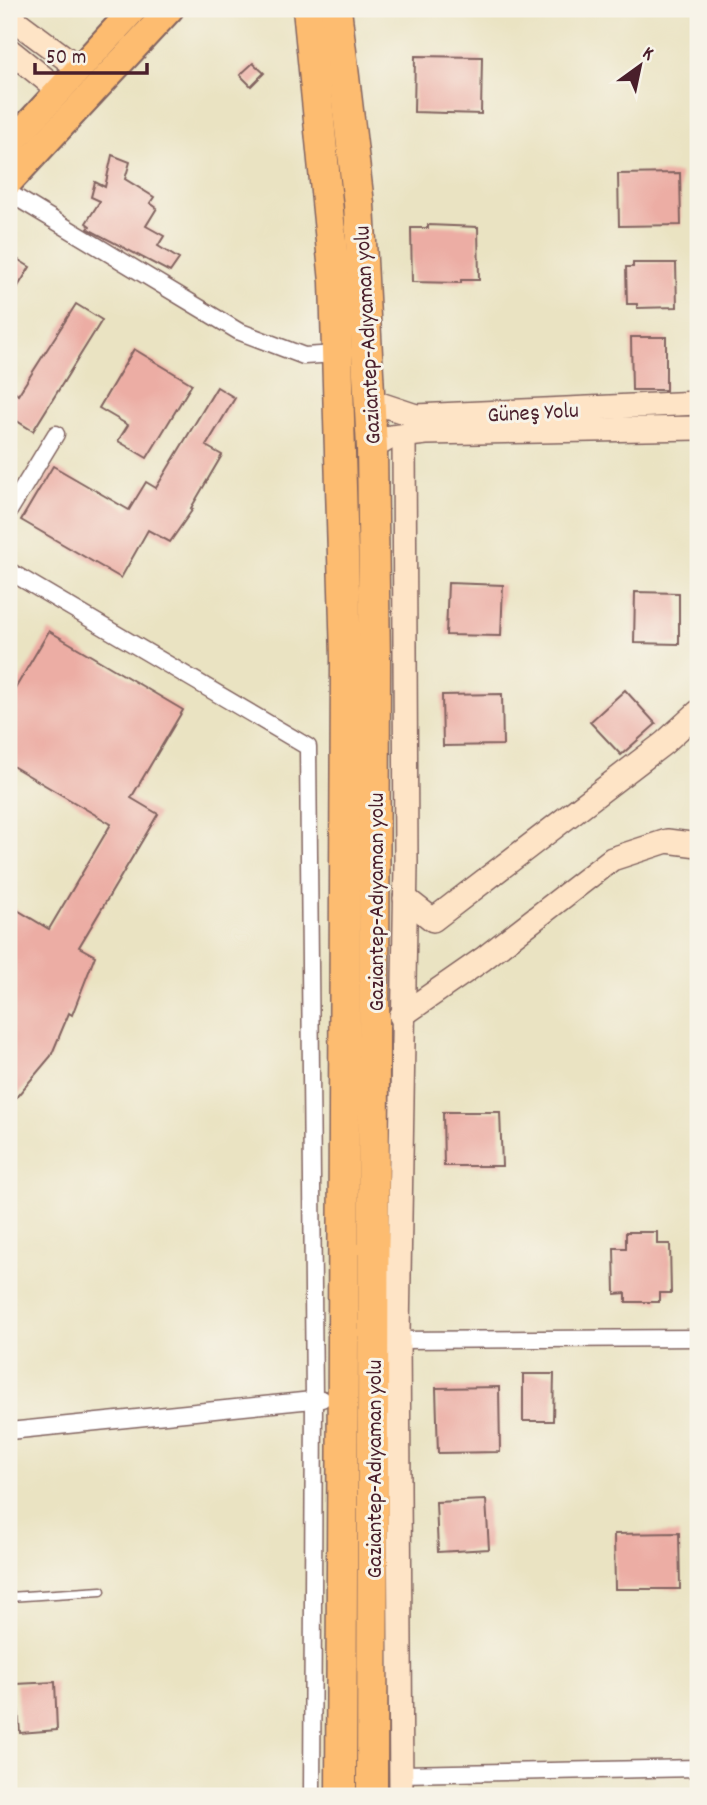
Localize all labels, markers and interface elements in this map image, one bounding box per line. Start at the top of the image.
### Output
scale bar [35,32,147,76]
north arrow [606,32,676,102]
text: K [636,41,659,69]
text: 50 m [46,44,86,74]
street label: Gaziantep-Adıyaman yolu [347,225,392,445]
street label: Güneş Yolu [487,396,580,433]
street label: Gaziantep-Adıyaman yolu [362,793,395,1011]
street label: Gaziantep-Adıyaman yolu [360,1360,393,1578]

